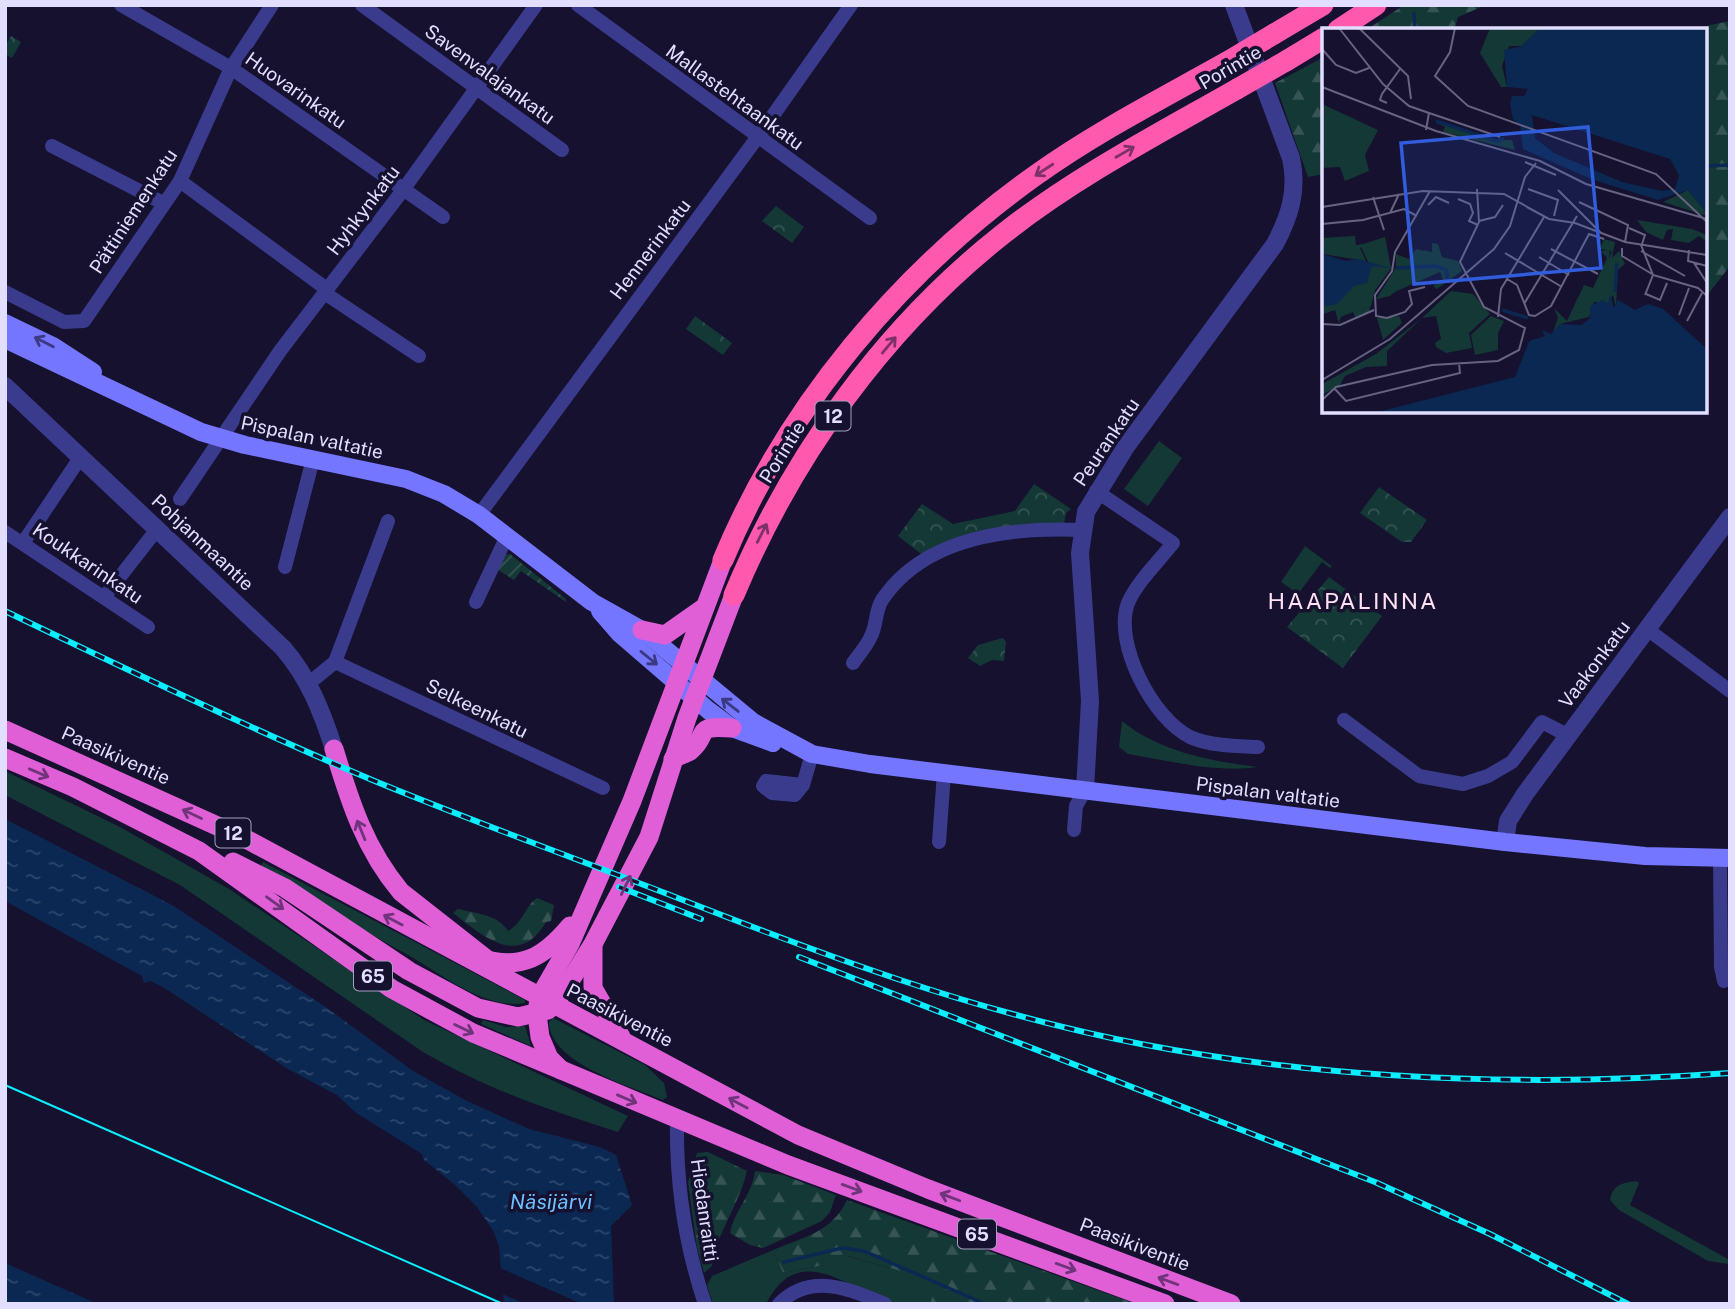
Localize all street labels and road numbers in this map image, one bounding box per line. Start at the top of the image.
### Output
street label: Savenvalajankatu [421,20,559,128]
street label: Mallastehtaankatu [662,40,808,154]
street label: Porintie [1195,40,1265,94]
street label: Huovarinkatu [241,47,351,133]
street label: Pättiniemenkatu [85,145,181,277]
street label: Hyhkynkatu [322,161,404,259]
street label: Hennerinkatu [605,194,695,304]
street label: Peurankatu [1069,394,1143,490]
road number: 12 [816,402,850,430]
street label: Pispalan valtatie [239,411,385,463]
street label: Porintie [755,417,809,487]
street label: Pohjanmaantie [148,489,258,595]
street label: Koukkarinkatu [29,518,147,608]
street label: Vaakonkatu [1554,616,1634,712]
street label: Selkeenkatu [422,674,532,742]
street label: Paasikiventie [58,721,174,789]
street label: Pispalan valtatie [1195,772,1341,812]
road number: 12 [216,818,250,848]
road number: 65 [354,961,392,990]
street label: Paasikiventie [563,979,677,1051]
street label: Hiedanraitti [687,1157,723,1263]
street label: Paasikiventie [1077,1213,1193,1275]
road number: 65 [958,1219,996,1248]

